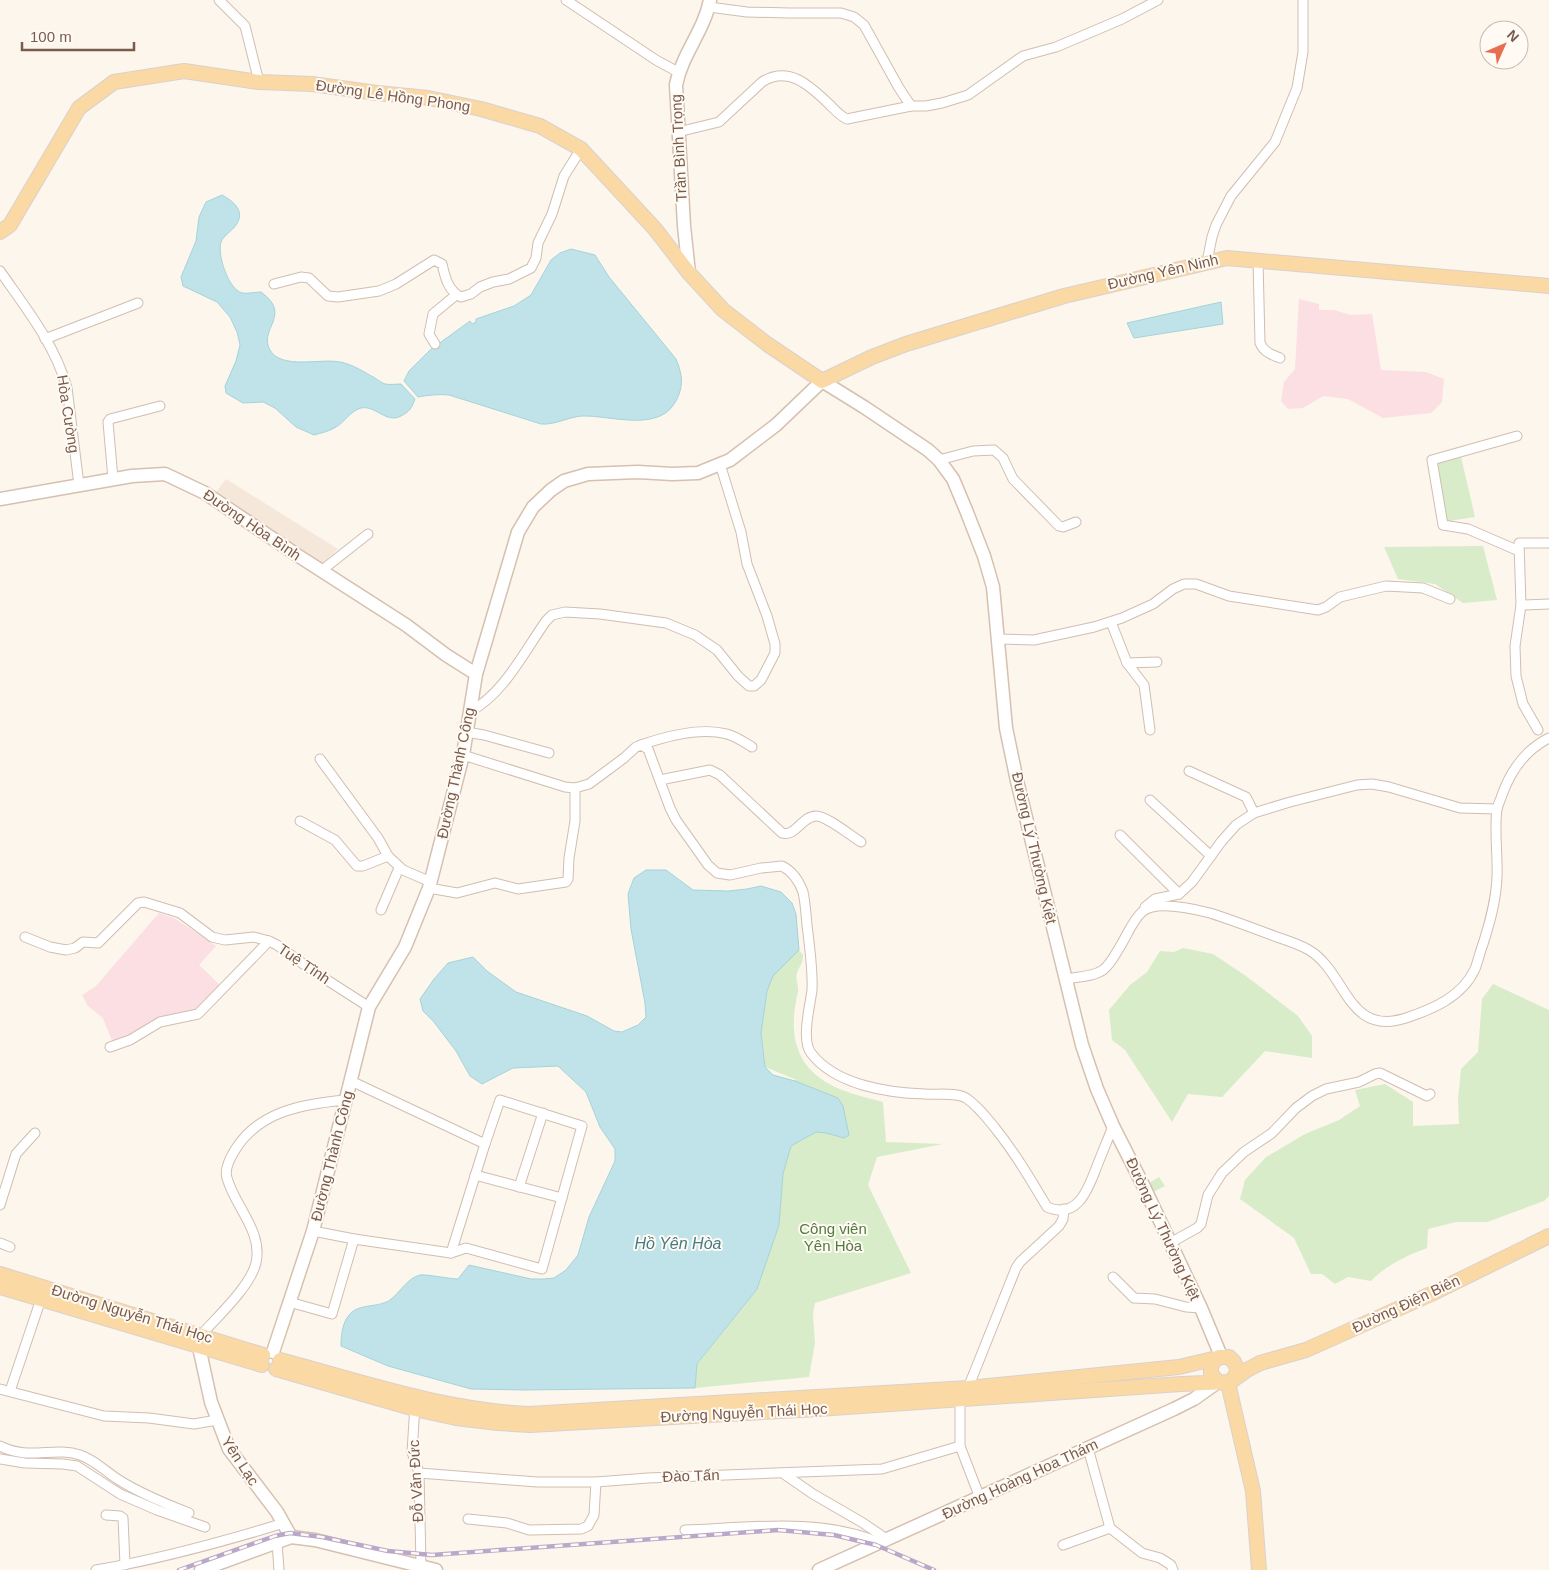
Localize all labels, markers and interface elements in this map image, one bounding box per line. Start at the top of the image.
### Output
scale bar [22,20,135,52]
north arrow [1479,20,1529,70]
text: N [1504,27,1522,45]
text: 100 m [30,28,72,45]
street label: Đường Lê Hồng Phong [315,76,471,115]
street label: Trần Bình Trọng [667,94,690,202]
street label: Đường Yên Ninh [1106,251,1220,293]
street label: Hòa Cường [54,374,83,454]
street label: Đường Hòa Bình [200,486,304,564]
street label: Đường Thành Công [433,706,478,840]
street label: Đường Lý Thường Kiệt [1009,770,1060,926]
street label: Tuệ Tĩnh [275,940,334,987]
street label: Đường Thành Công [307,1089,356,1223]
street label: Đường Lý Thường Kiệt [1123,1155,1204,1304]
park label: Công viên Yên Hòa [799,1220,867,1254]
water label: Hồ Yên Hòa [635,1235,722,1252]
street label: Đường Điện Biên [1349,1271,1462,1336]
street label: Đường Nguyễn Thái Học [50,1281,215,1346]
street label: Đường Nguyễn Thái Học [660,1400,828,1425]
street label: Yên Lạc [218,1433,263,1489]
street label: Đường Hoàng Hoa Thám [939,1435,1100,1522]
street label: Đỗ Văn Đức [405,1439,426,1523]
street label: Đào Tấn [662,1466,720,1485]

